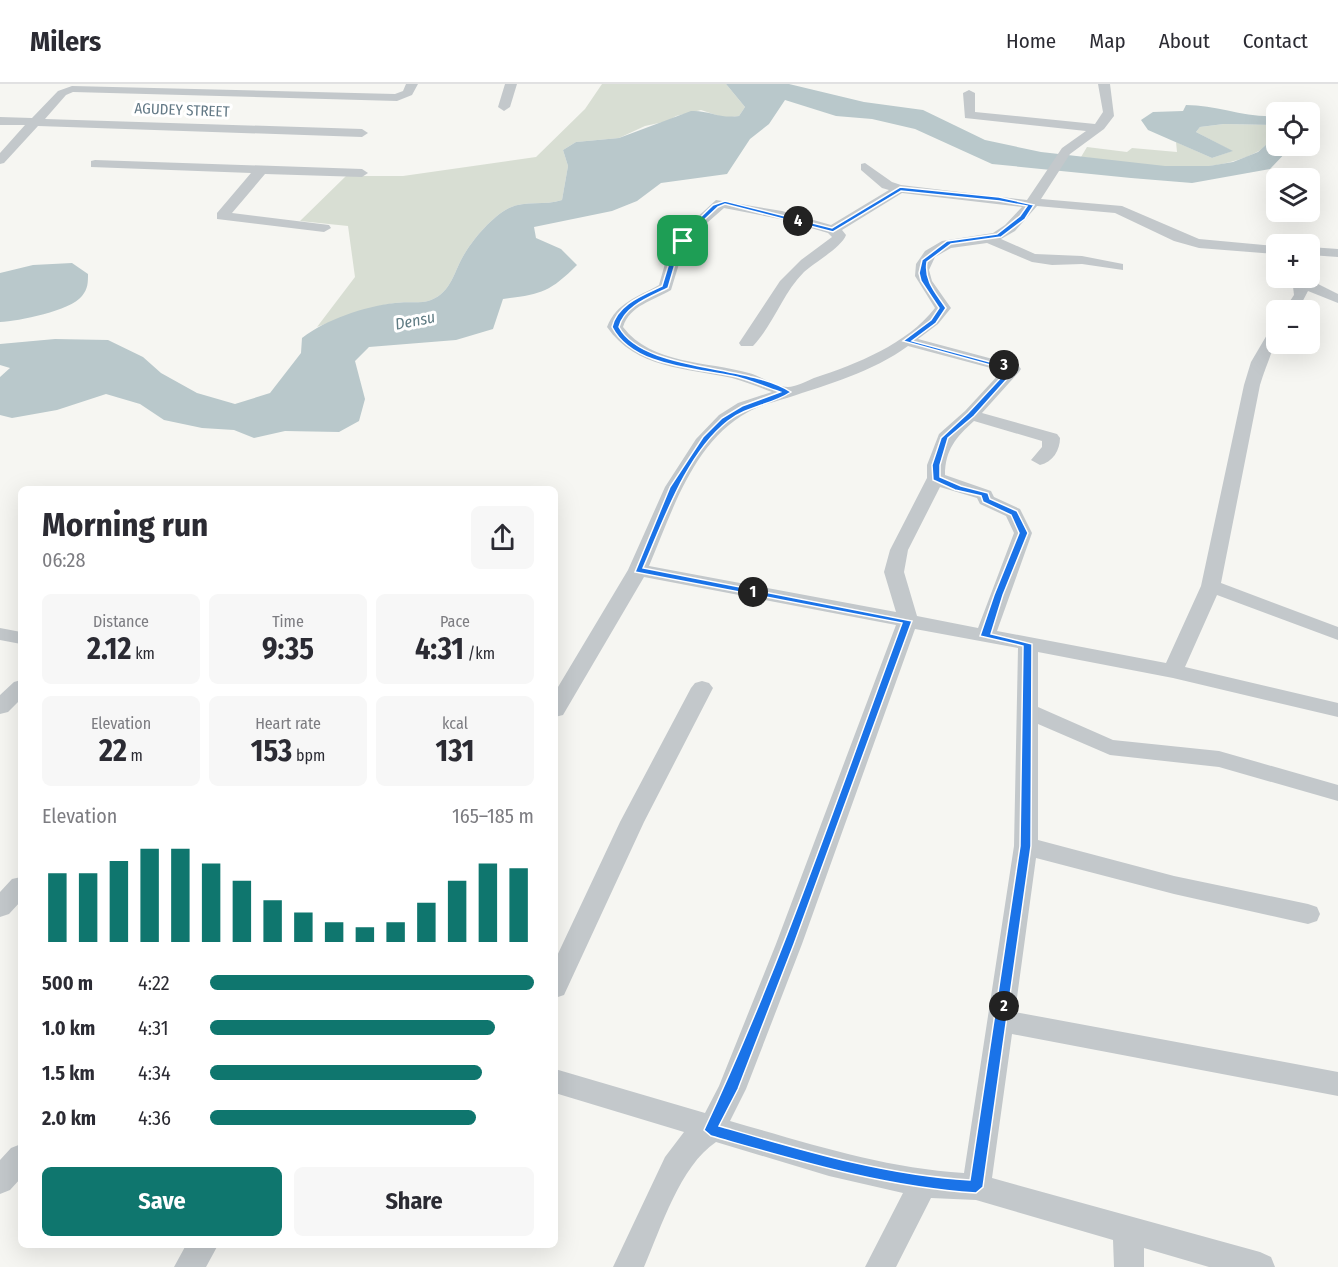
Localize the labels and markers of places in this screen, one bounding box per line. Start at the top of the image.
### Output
pin: 4 [783,206,813,236]
pin [657,215,708,266]
pin: 3 [989,350,1019,380]
pin: 1 [738,577,768,607]
pin: 2 [989,991,1019,1021]

